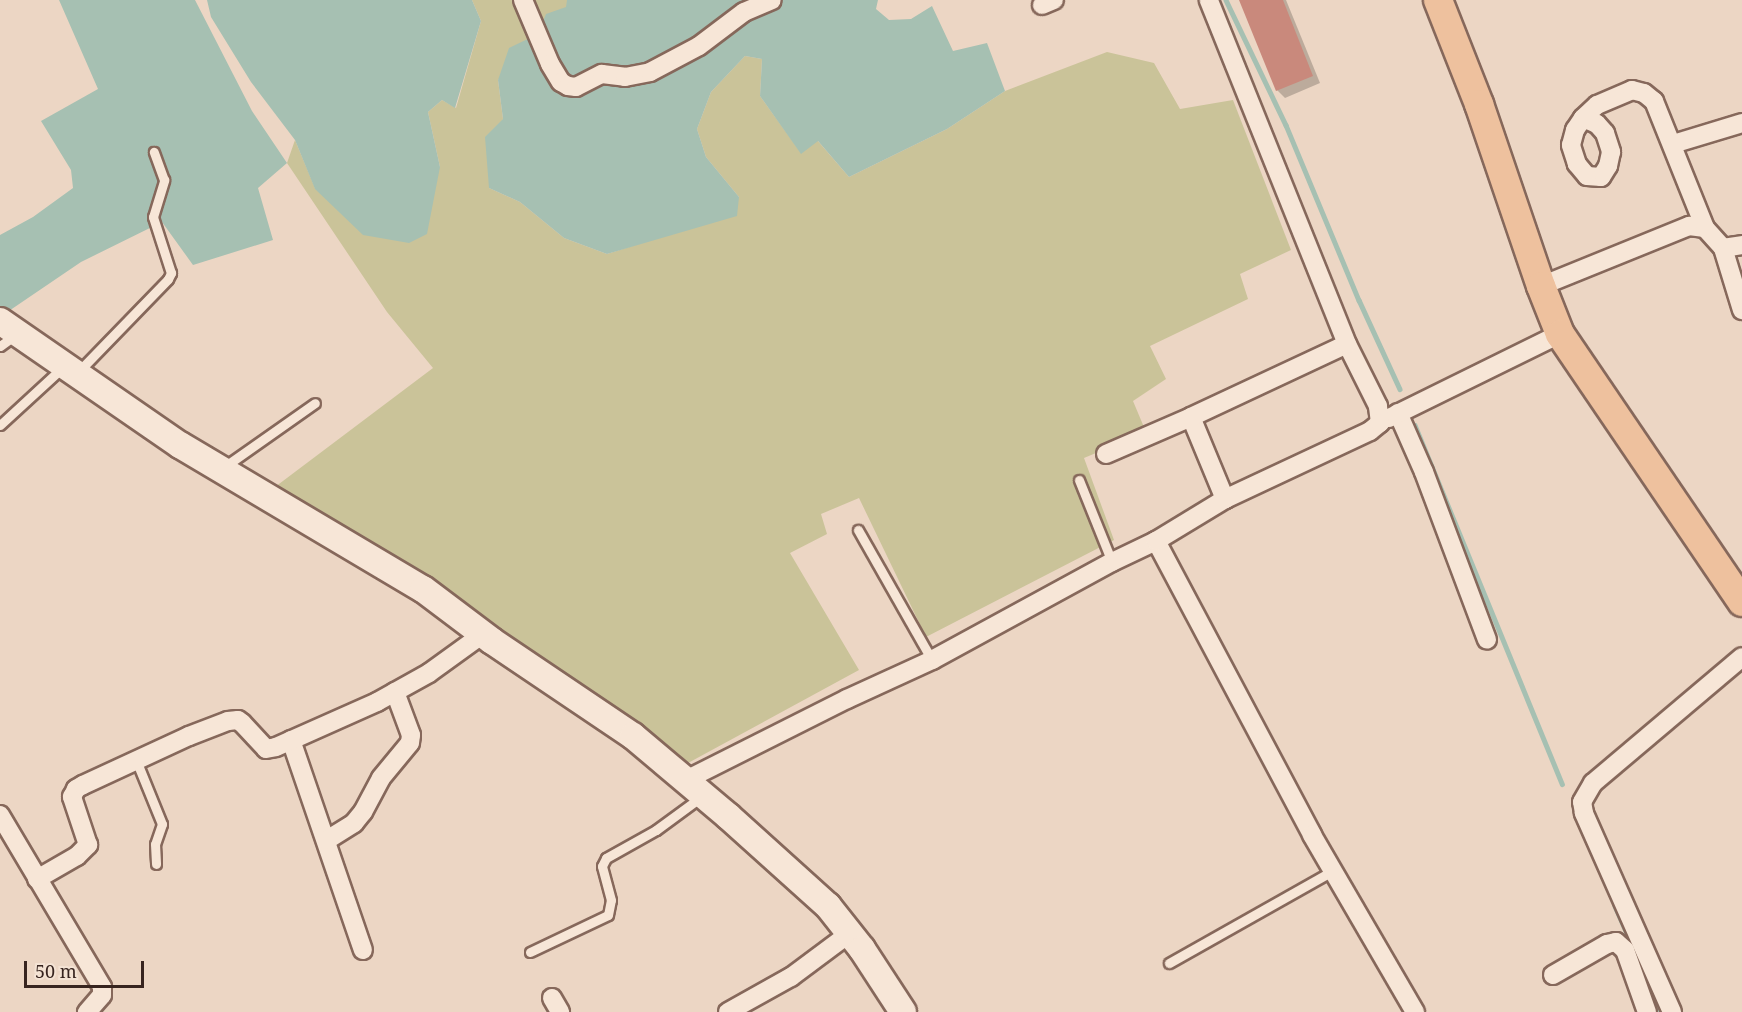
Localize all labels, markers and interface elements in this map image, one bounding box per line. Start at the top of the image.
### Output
scale bar [27,949,147,987]
text: 50 m [35,959,77,983]

